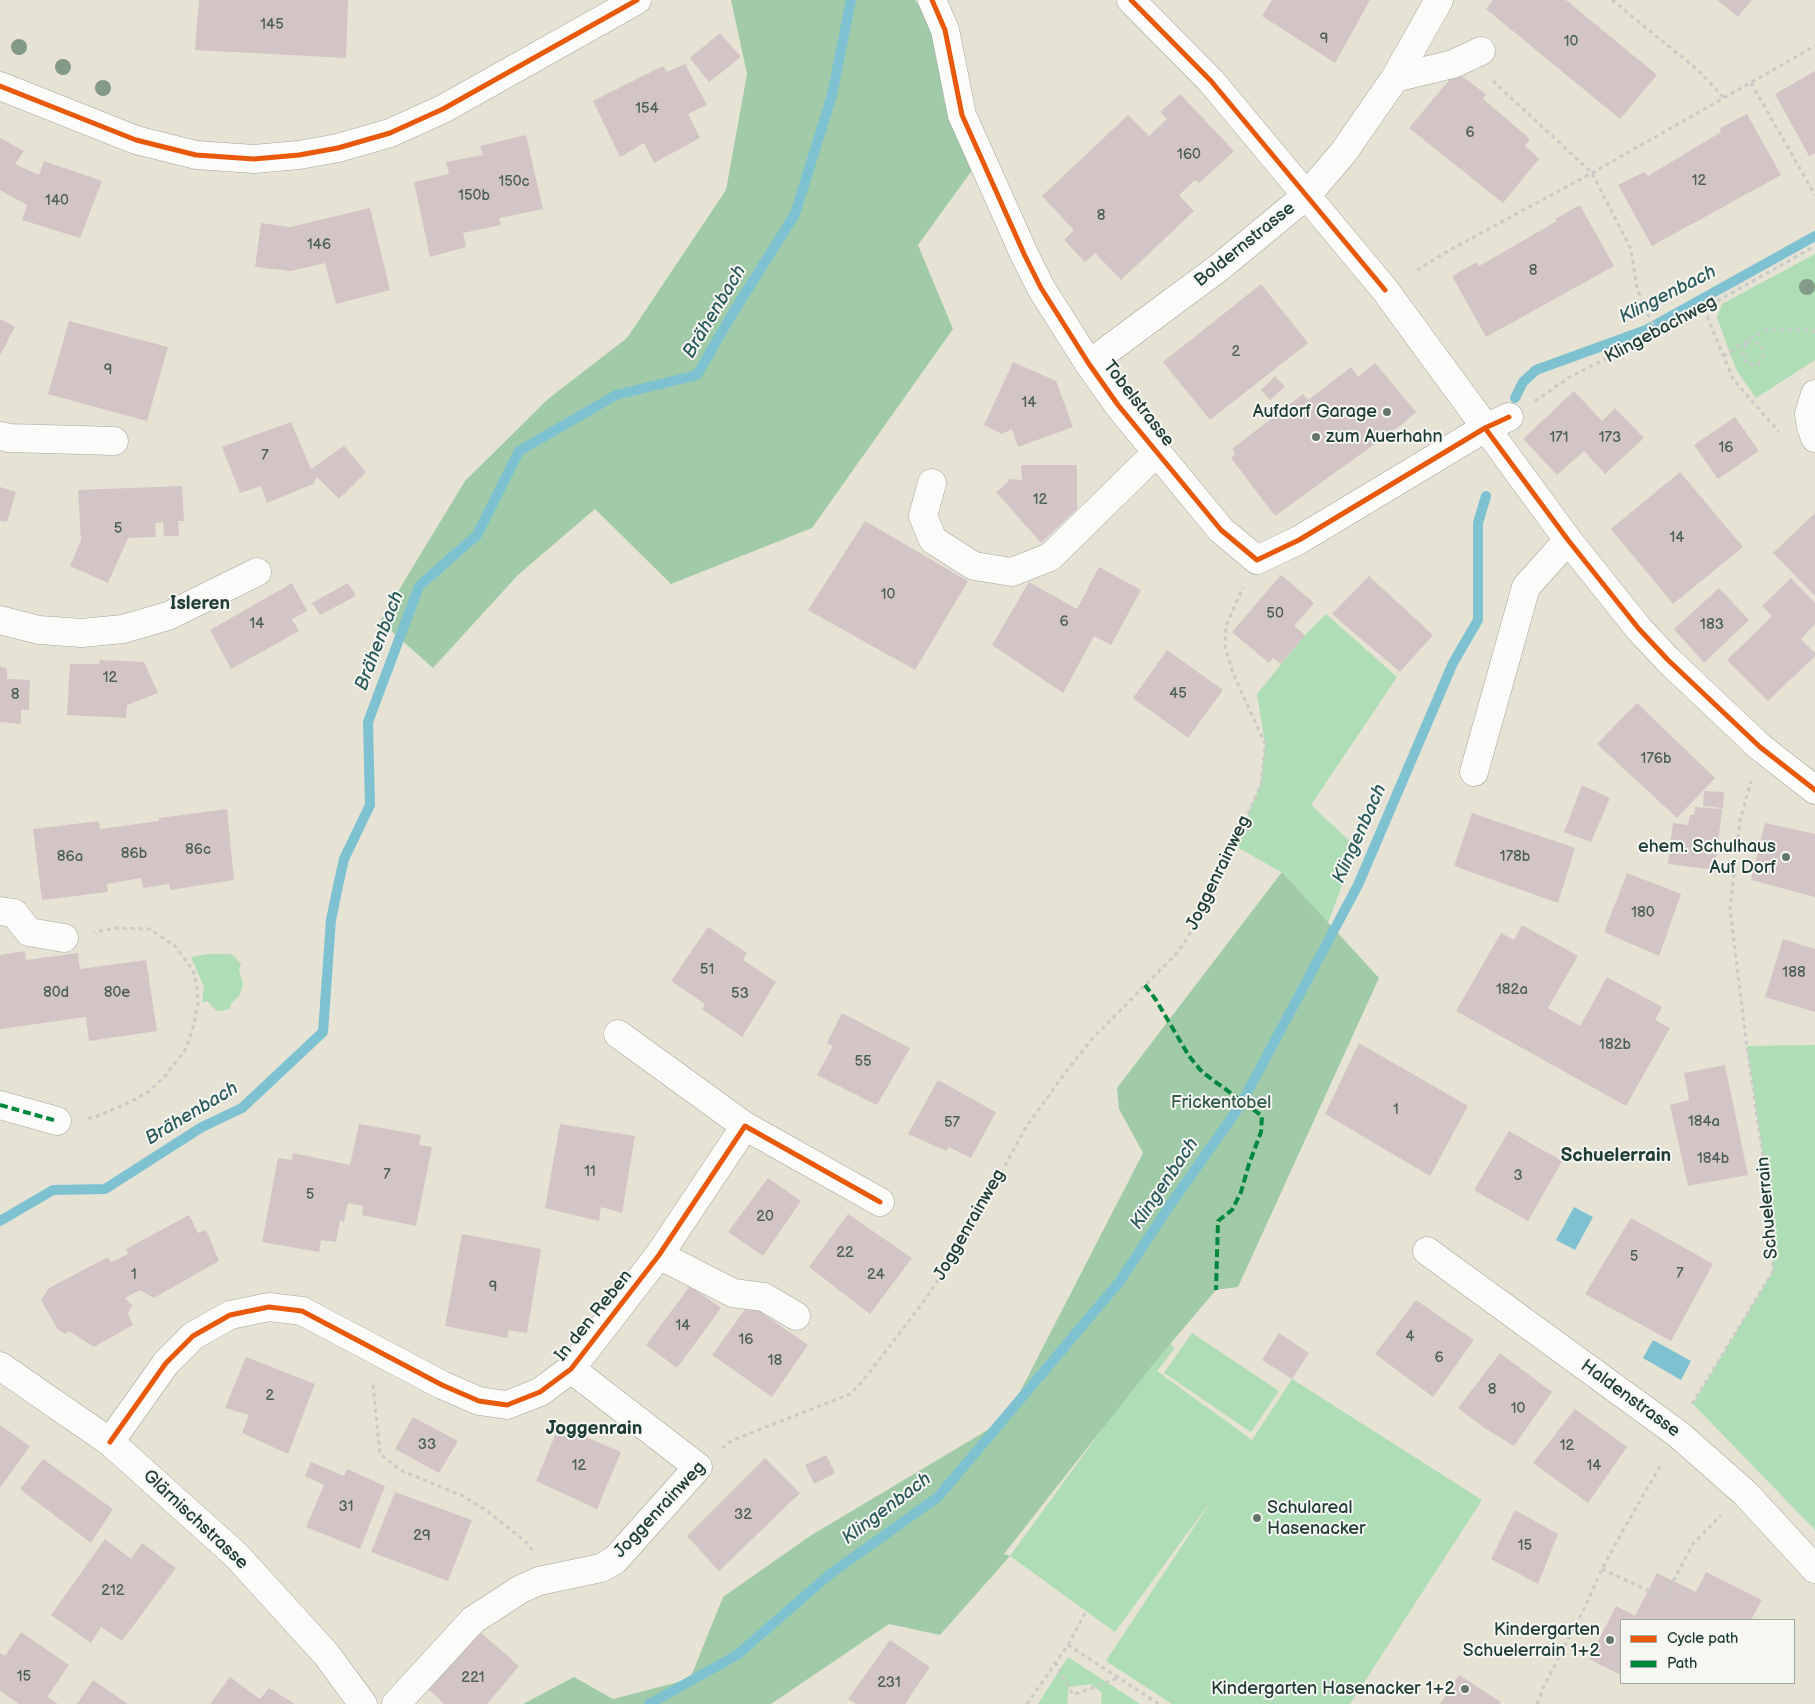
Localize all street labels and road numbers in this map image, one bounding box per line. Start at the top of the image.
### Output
street label: Boldernstrasse [1190,198,1300,292]
street label: Klingebachweg [1601,291,1721,369]
street label: Tobelstrasse [1098,357,1178,451]
street label: Joggenrainweg [1182,812,1256,934]
street label: Schuelerrain [1753,1156,1783,1260]
street label: Joggenrainweg [930,1166,1010,1284]
street label: In den Reben [551,1266,637,1366]
street label: Haldenstrasse [1576,1356,1684,1442]
street label: Joggenrainweg [610,1457,710,1563]
street label: Glärnischstrasse [138,1466,252,1574]

